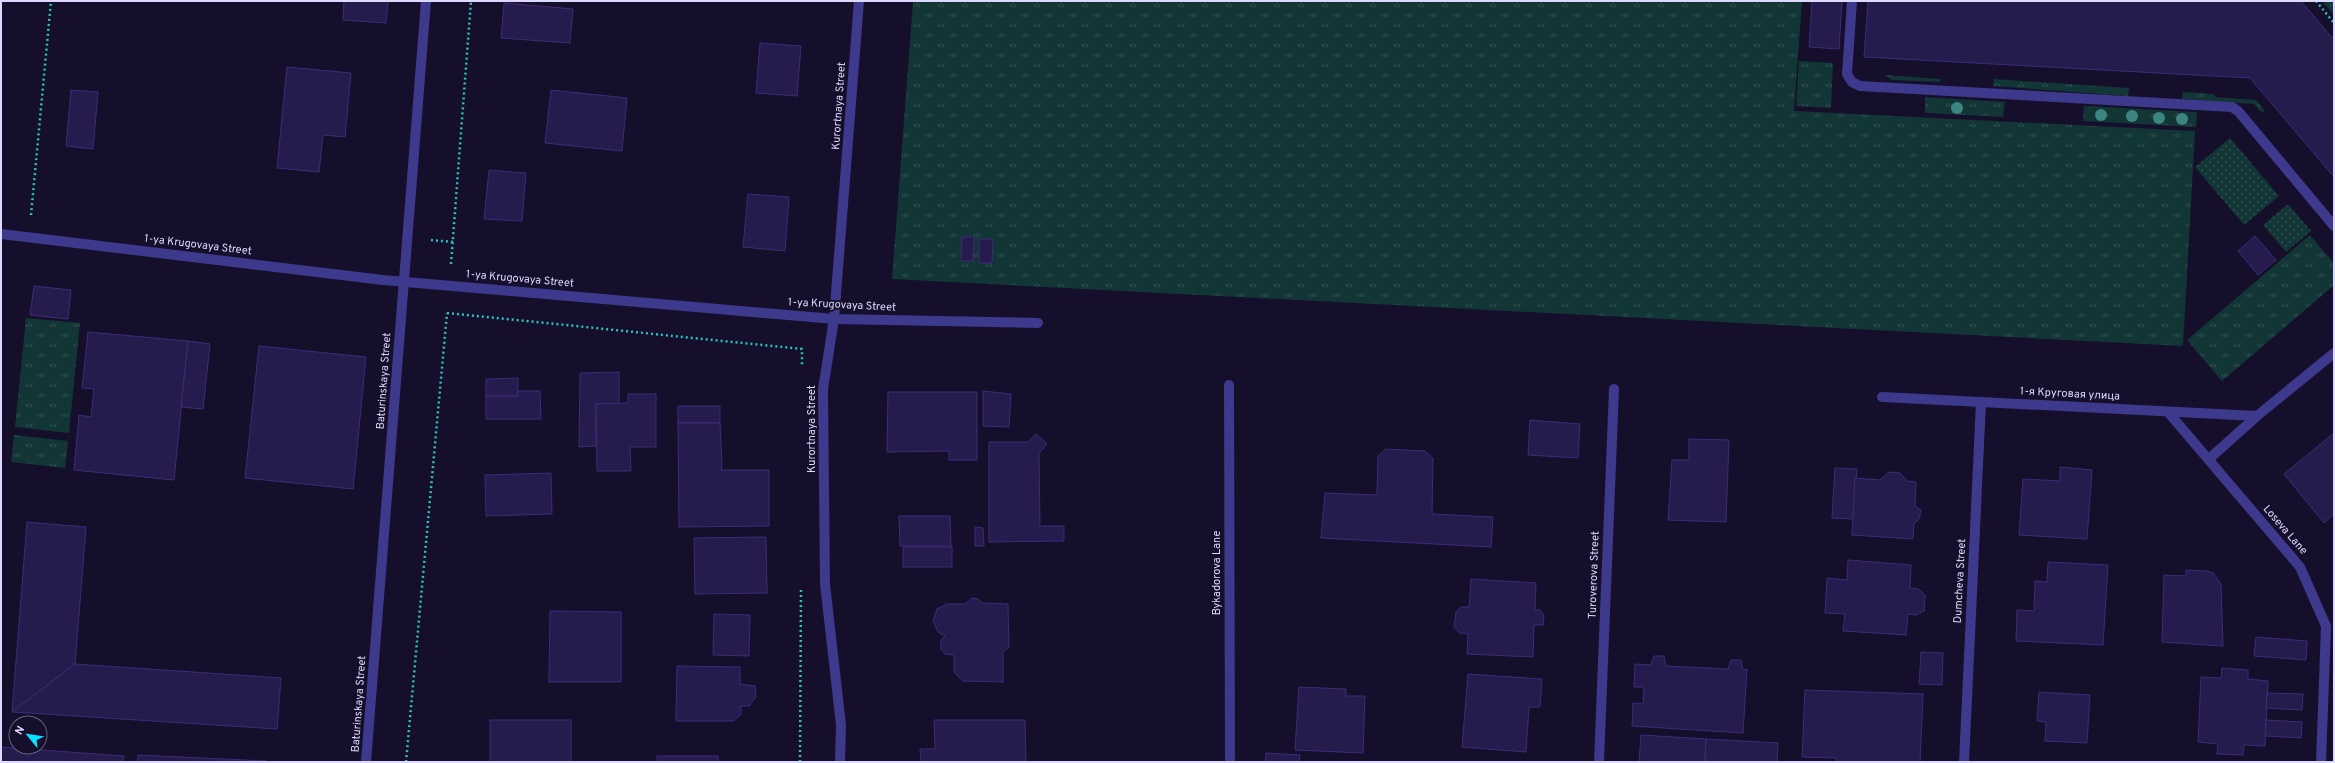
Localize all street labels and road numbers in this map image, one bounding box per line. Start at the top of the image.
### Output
street label: Kurortnaya Street [829,62,849,150]
street label: 1-ya Krugovaya Street [143,231,253,259]
street label: 1-ya Krugovaya Street [466,267,574,291]
street label: 1-ya Krugovaya Street [788,295,896,315]
street label: Baturinskaya Street [374,332,394,430]
street label: 1-я Круговая улица [2020,384,2121,404]
street label: Kurortnaya Street [805,385,819,473]
street label: Loseva Lane [2260,502,2310,558]
street label: Bykadorova Lane [1210,531,1224,615]
street label: Turoverova Street [1585,531,1603,619]
street label: Dumcheva Street [1951,538,1969,624]
street label: Baturinskaya Street [349,655,369,753]

